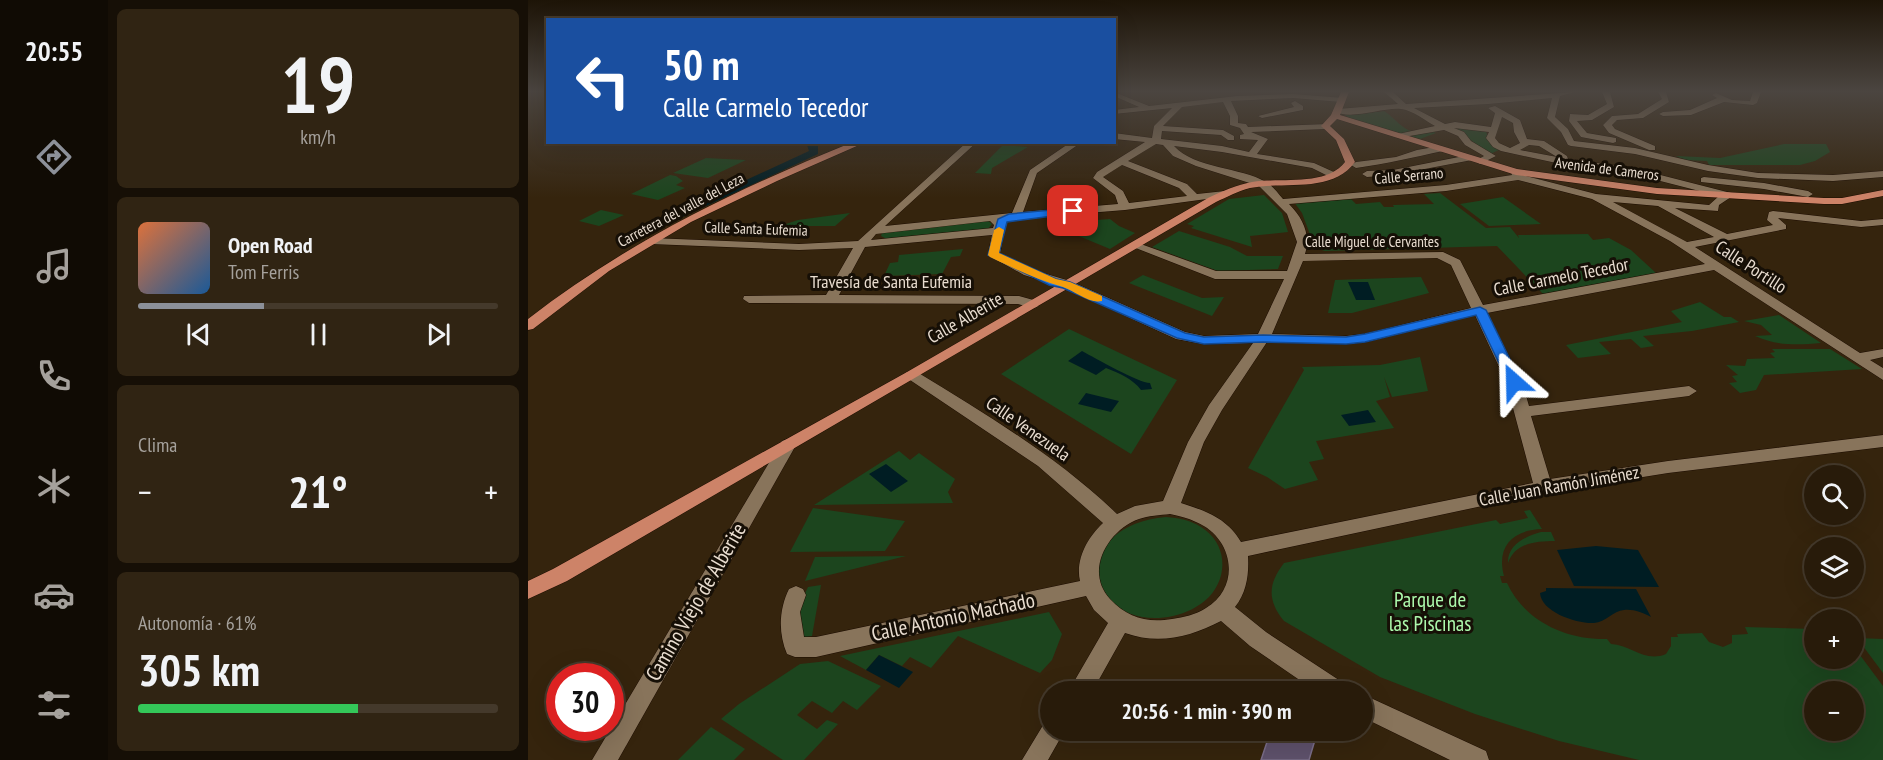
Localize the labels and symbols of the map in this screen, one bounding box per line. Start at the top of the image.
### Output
street label: Avenida de Cameros [1554,153,1660,184]
street label: Calle Serrano [1374,163,1444,188]
street label: Carretera del valle del Leza [614,168,747,251]
pin [1047,185,1098,236]
street label: Calle Santa Eufemia [704,217,808,240]
street label: Calle Miguel de Cervantes [1305,232,1439,251]
street label: Calle Portillo [1711,235,1792,298]
street label: Calle Carmelo Tecedor [1491,252,1630,301]
street label: Travesía de Santa Eufemia [810,270,972,293]
street label: Calle Alberite [923,287,1007,348]
position arrow [1482,350,1546,414]
street label: Calle Venezuela [982,391,1075,466]
street label: Calle Juan Ramón Jiménez [1477,460,1641,511]
street label: Camino Viejo de Alberite [639,518,752,686]
street label: Calle Antonio Machado [869,586,1037,647]
park label: Parque de las Piscinas [1389,586,1471,637]
speed limit sign: 30 [546,663,624,741]

